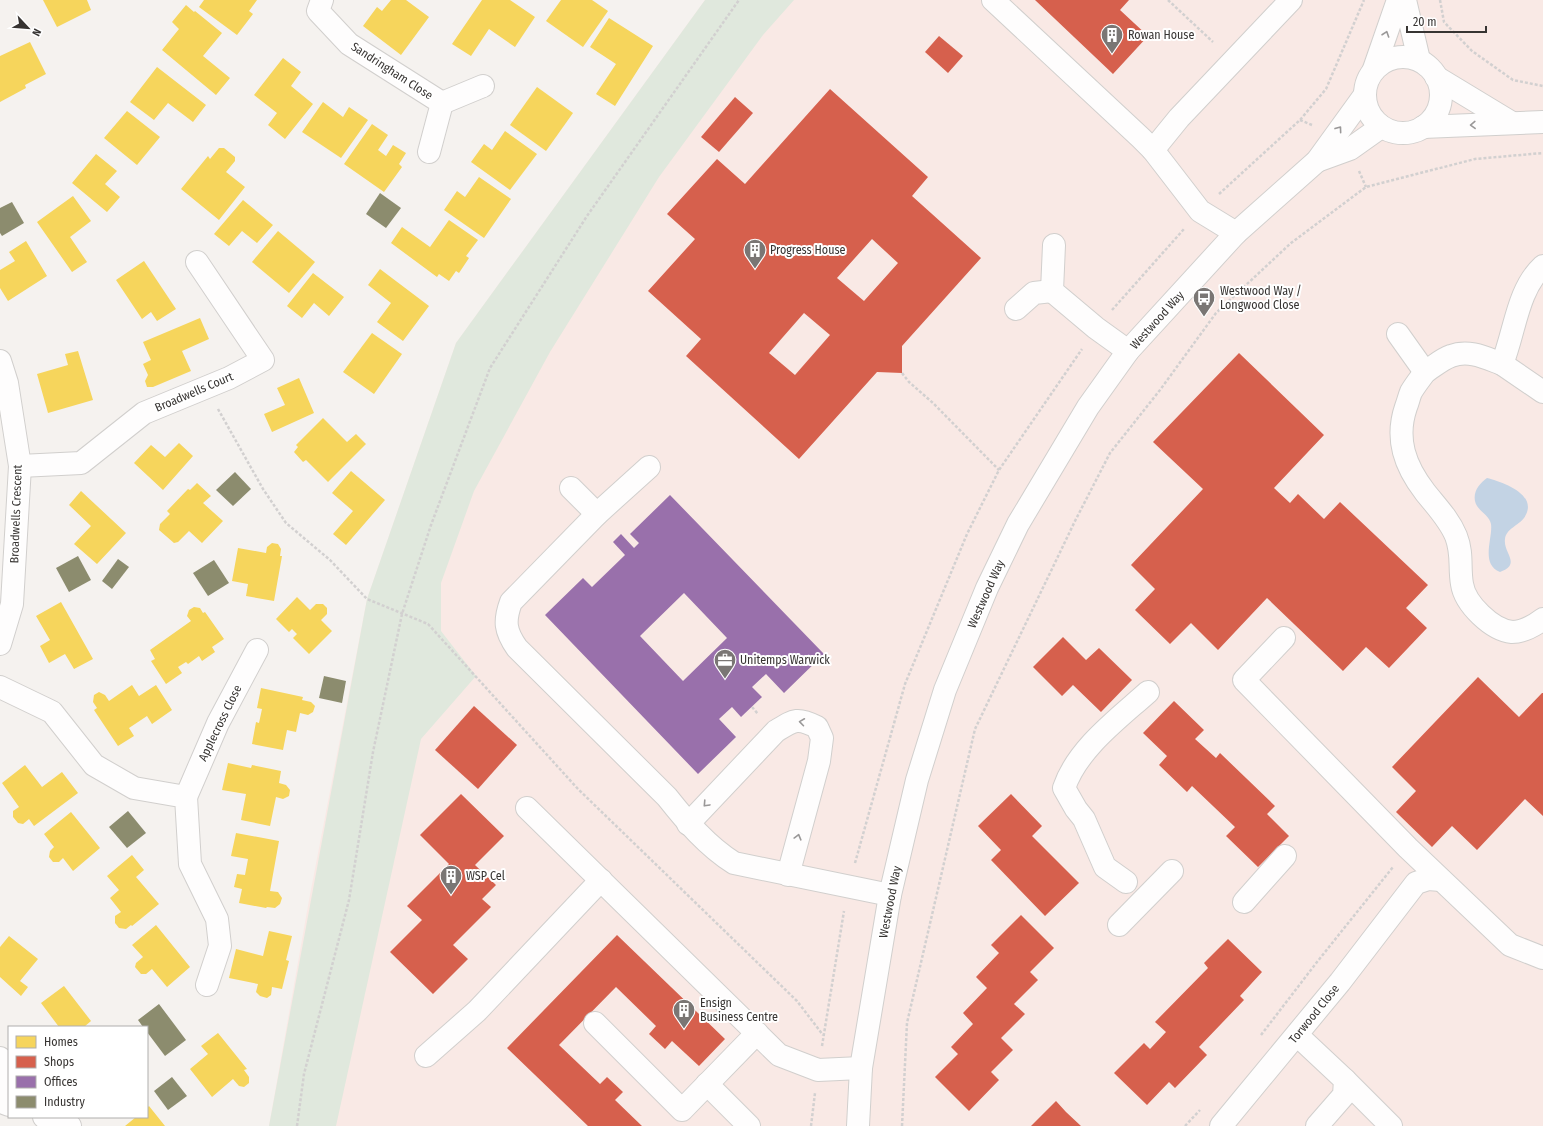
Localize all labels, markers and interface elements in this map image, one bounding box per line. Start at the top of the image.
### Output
north arrow [8,8,48,48]
scale bar [1407,8,1486,34]
text: 20 m [1413,15,1437,29]
building icon: Rowan House [1099,22,1125,55]
text: N [29,26,44,38]
place label: Rowan House [1128,28,1194,42]
one-way arrow [1382,31,1390,38]
street label: Sandringham Close [349,39,435,103]
one-way arrow [1470,121,1476,129]
one-way arrow [1335,127,1342,134]
building icon: Progress House [742,237,768,270]
place label: Progress House [770,243,846,257]
place label: Westwood Way / Longwood Close [1220,284,1302,312]
bus stop icon: Westwood Way / Longwood Close [1191,285,1217,318]
street label: Westwood Way [1127,288,1187,352]
street label: Broadwells Court [153,369,235,415]
street label: Broadwells Crescent [7,464,25,564]
street label: Westwood Way [965,557,1008,630]
office icon: Unitemps Warwick [712,647,738,680]
place label: Unitemps Warwick [740,653,830,667]
street label: Applecross Close [196,683,244,763]
one-way arrow [799,718,805,727]
one-way arrow [704,799,711,807]
one-way arrow [793,834,802,841]
building icon: WSP Cel [438,863,464,896]
street label: Westwood Way [876,864,904,939]
place label: WSP Cel [466,869,505,883]
street label: Torwood Close [1286,982,1342,1046]
place label: Ensign Business Centre [700,996,778,1024]
building icon: Ensign Business Centre [671,997,697,1030]
legend [8,1026,148,1118]
text: Homes [44,1035,78,1049]
text: Shops [44,1055,74,1069]
text: Offices [44,1075,77,1089]
text: Industry [44,1095,85,1109]

